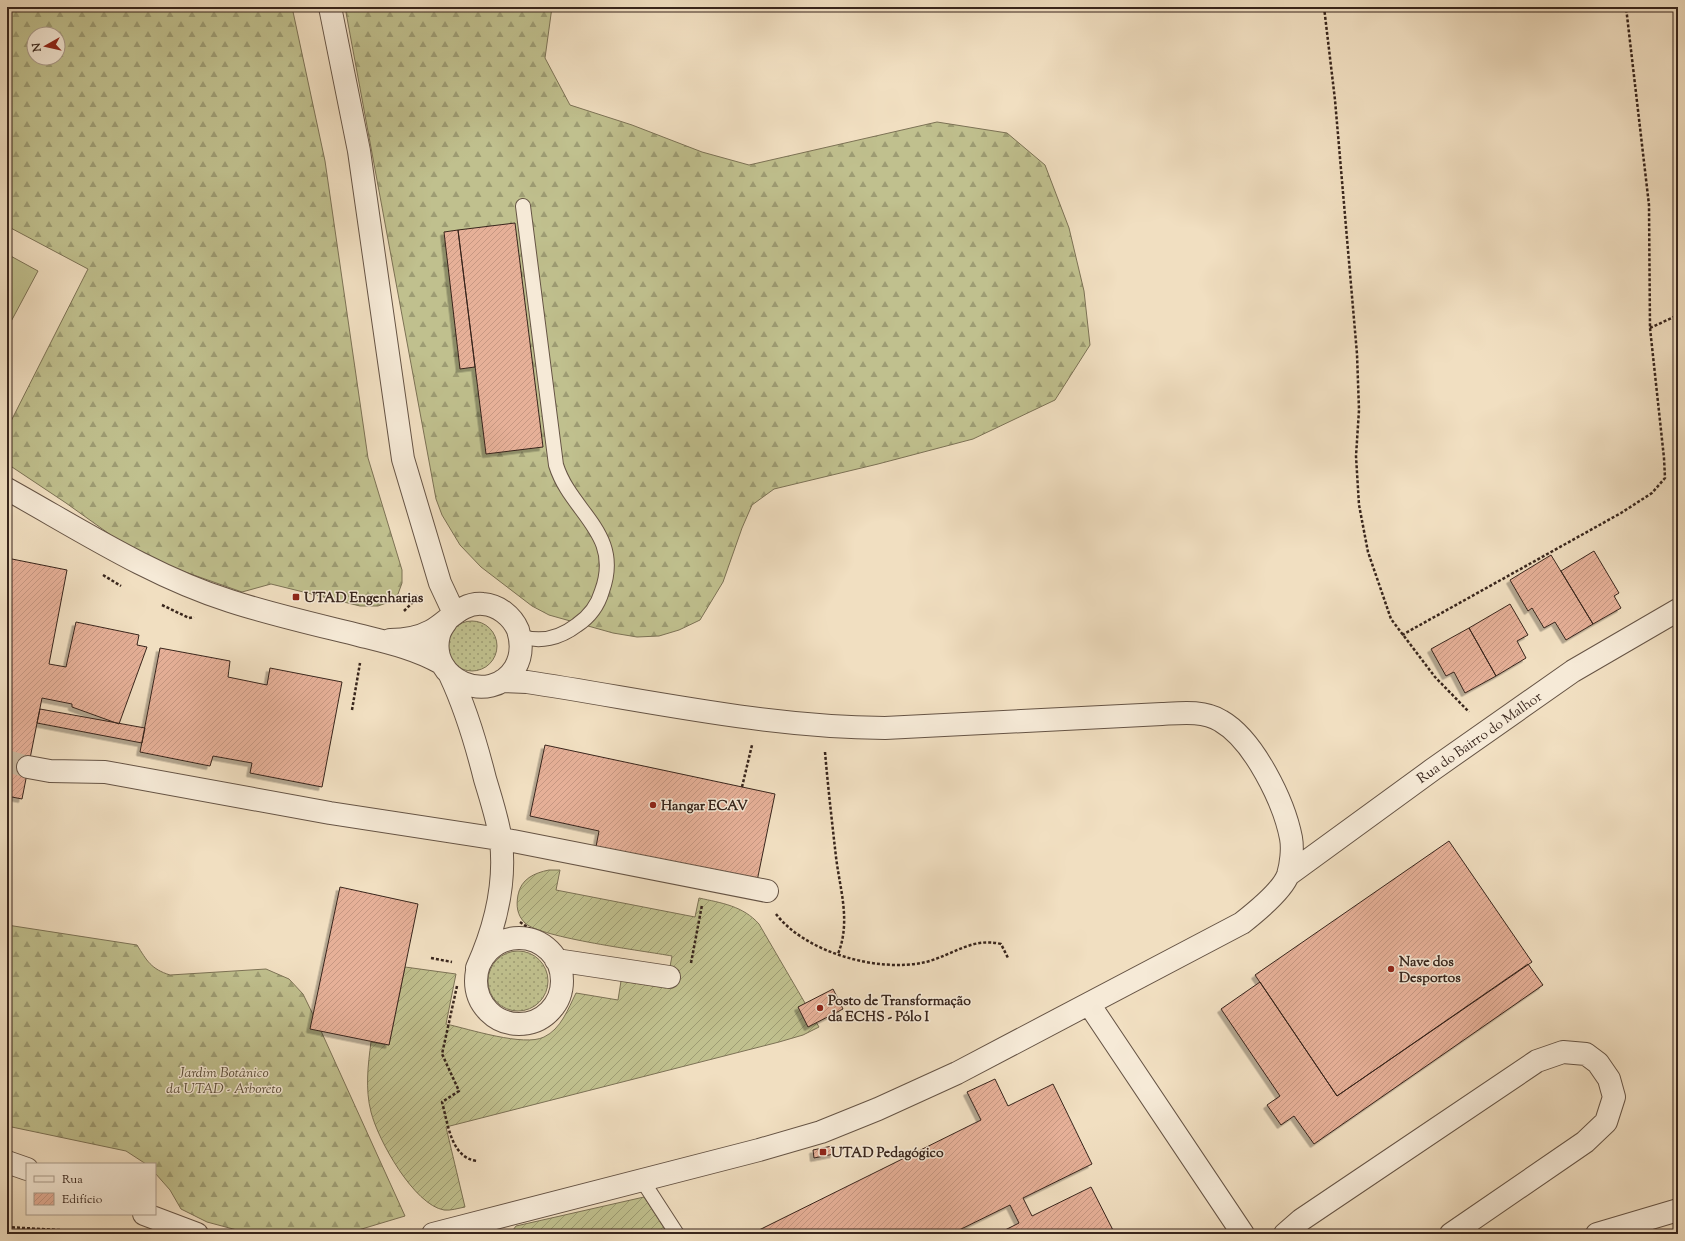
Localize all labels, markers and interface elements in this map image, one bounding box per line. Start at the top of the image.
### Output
north arrow [26,26,66,66]
text: N [29,42,46,54]
place label: UTAD Engenharias [304,589,424,609]
marker: UTAD Engenharias [291,592,301,602]
street label: Rua do Bairro do Malhor [1414,687,1547,789]
place label: Hangar ECAV [661,797,749,817]
marker: Hangar ECAV [648,800,658,810]
place label: Nave dos Desportos [1399,953,1461,989]
marker: Nave dos Desportos [1386,964,1396,974]
place label: Posto de Transformação da ECHS - Pólo I [828,992,971,1028]
marker: Posto de Transformação da ECHS - Pólo I [815,1003,825,1013]
park label: Jardim Botânico da UTAD - Arboreto [166,1064,282,1100]
place label: UTAD Pedagógico [831,1144,944,1164]
marker: UTAD Pedagógico [818,1147,828,1157]
legend [26,1163,156,1215]
text: Rua [62,1171,83,1189]
text: Edifício [62,1191,103,1209]

